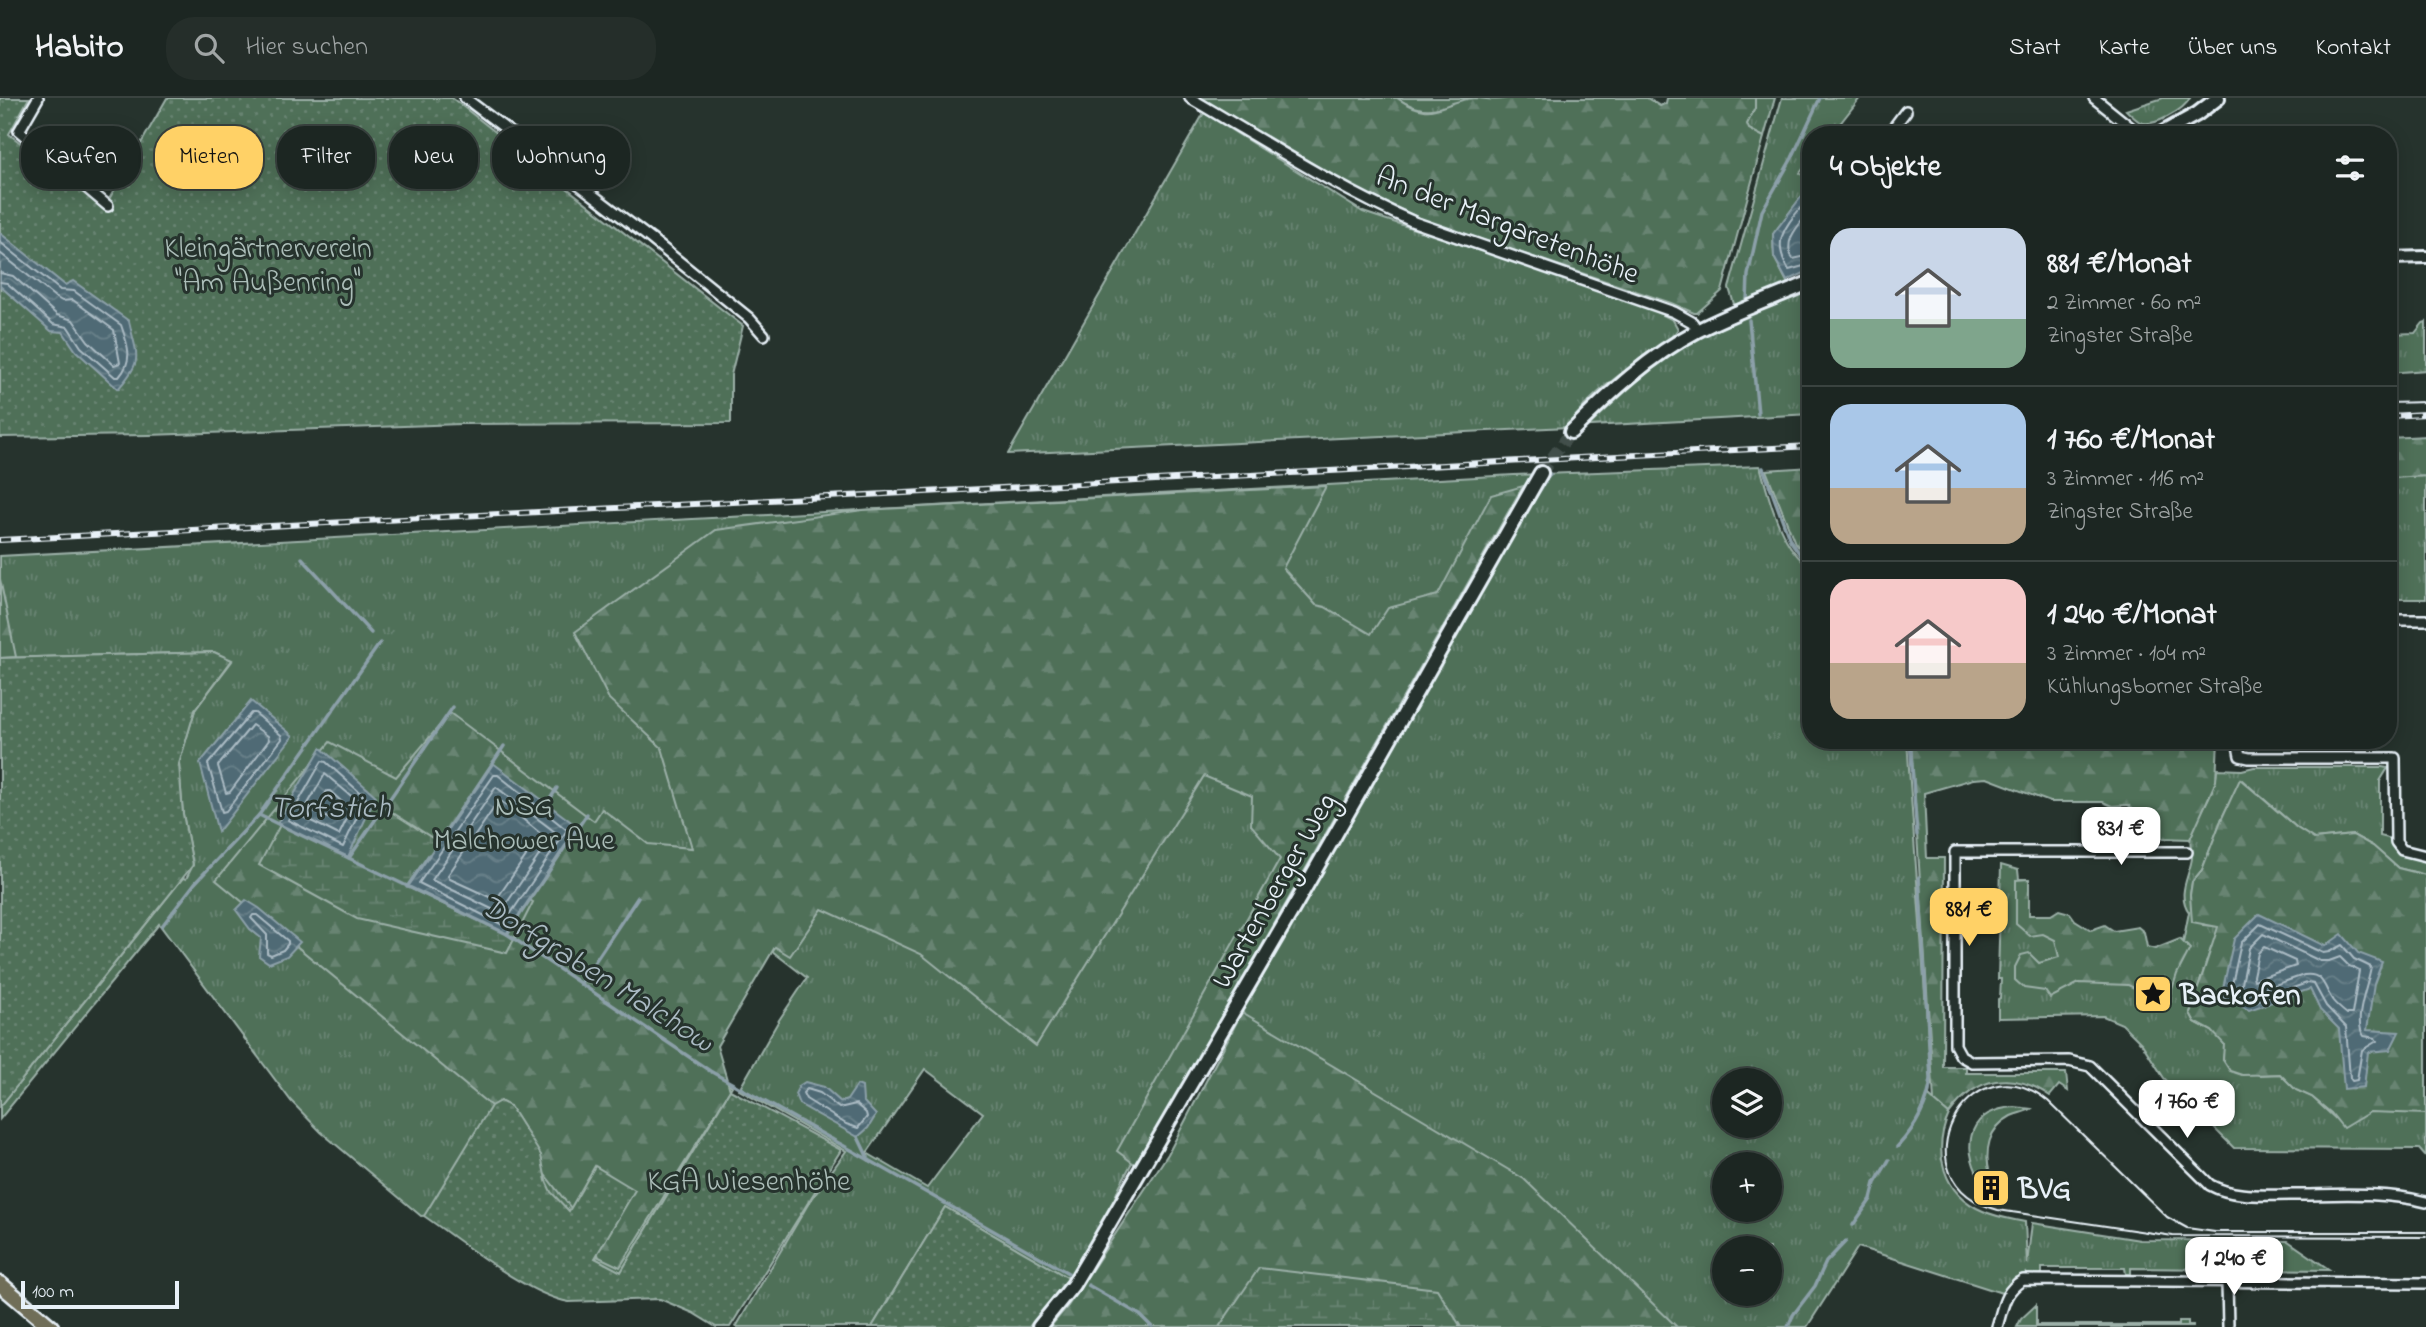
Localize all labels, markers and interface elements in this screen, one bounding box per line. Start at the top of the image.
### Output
search box [166,17,656,80]
text: Habito [35,24,124,72]
icon: search [190,29,228,67]
text: Hier suchen [246,29,368,67]
text: Start [2009,31,2061,66]
text: Karte [2099,31,2150,66]
text: Über uns [2188,31,2277,66]
text: Kontakt [2315,31,2391,66]
chip: Kaufen [21,126,141,189]
chip: Mieten [155,126,263,189]
chip: Filter [277,126,375,189]
chip: Neu [389,126,478,189]
chip: Wohnung [492,126,630,189]
text: 4 Objekte [1830,146,1941,190]
icon: filters [2331,149,2369,187]
street label: An der Margaretenhöhe [1369,156,1646,298]
park label: Kleingärtnerverein "Am Außenring" [164,228,372,306]
text: 881 €/Monat [2047,243,2192,287]
icon: home [1886,256,1970,340]
text: 2 Zimmer · 60 m² [2047,287,2201,320]
text: Zingster Straße [2047,320,2193,353]
text: 1 760 €/Monat [2047,419,2215,463]
icon: home [1886,432,1970,516]
text: 3 Zimmer · 116 m² [2047,463,2204,496]
text: Zingster Straße [2047,496,2193,529]
text: 1 240 €/Monat [2047,594,2217,638]
icon: home [1886,607,1970,691]
text: 3 Zimmer · 104 m² [2047,638,2206,671]
text: Kühlungsborner Straße [2047,671,2263,704]
street label: Wartenberger Weg [1202,785,1350,998]
water label: Torfstich [270,786,391,833]
park label: NSG Malchower Aue [433,786,615,864]
pin: 831 € [2072,808,2170,867]
text: 831 € [2097,813,2145,846]
water label: Dorfgraben Malchow [470,884,723,1066]
pin: 881 € [1920,888,2018,948]
text: 881 € [1946,894,1992,927]
place icon: Backofen [2132,973,2174,1015]
place label: Backofen [2178,975,2301,1019]
map controls [1712,1068,1782,1306]
button: layers [1712,1068,1782,1138]
pin: 1 760 € [2122,1080,2252,1140]
text: 1 760 € [2155,1086,2219,1119]
button: + [1712,1152,1782,1222]
park label: KGA Wiesenhöhe [647,1161,851,1205]
building icon: BVG [1970,1167,2012,1209]
place label: BVG [2016,1169,2071,1213]
button: − [1712,1236,1782,1306]
pin: 1 240 € [2169,1238,2299,1297]
text: 1 240 € [2201,1243,2267,1276]
scale bar [21,1278,178,1310]
text: 100 m [32,1279,74,1306]

